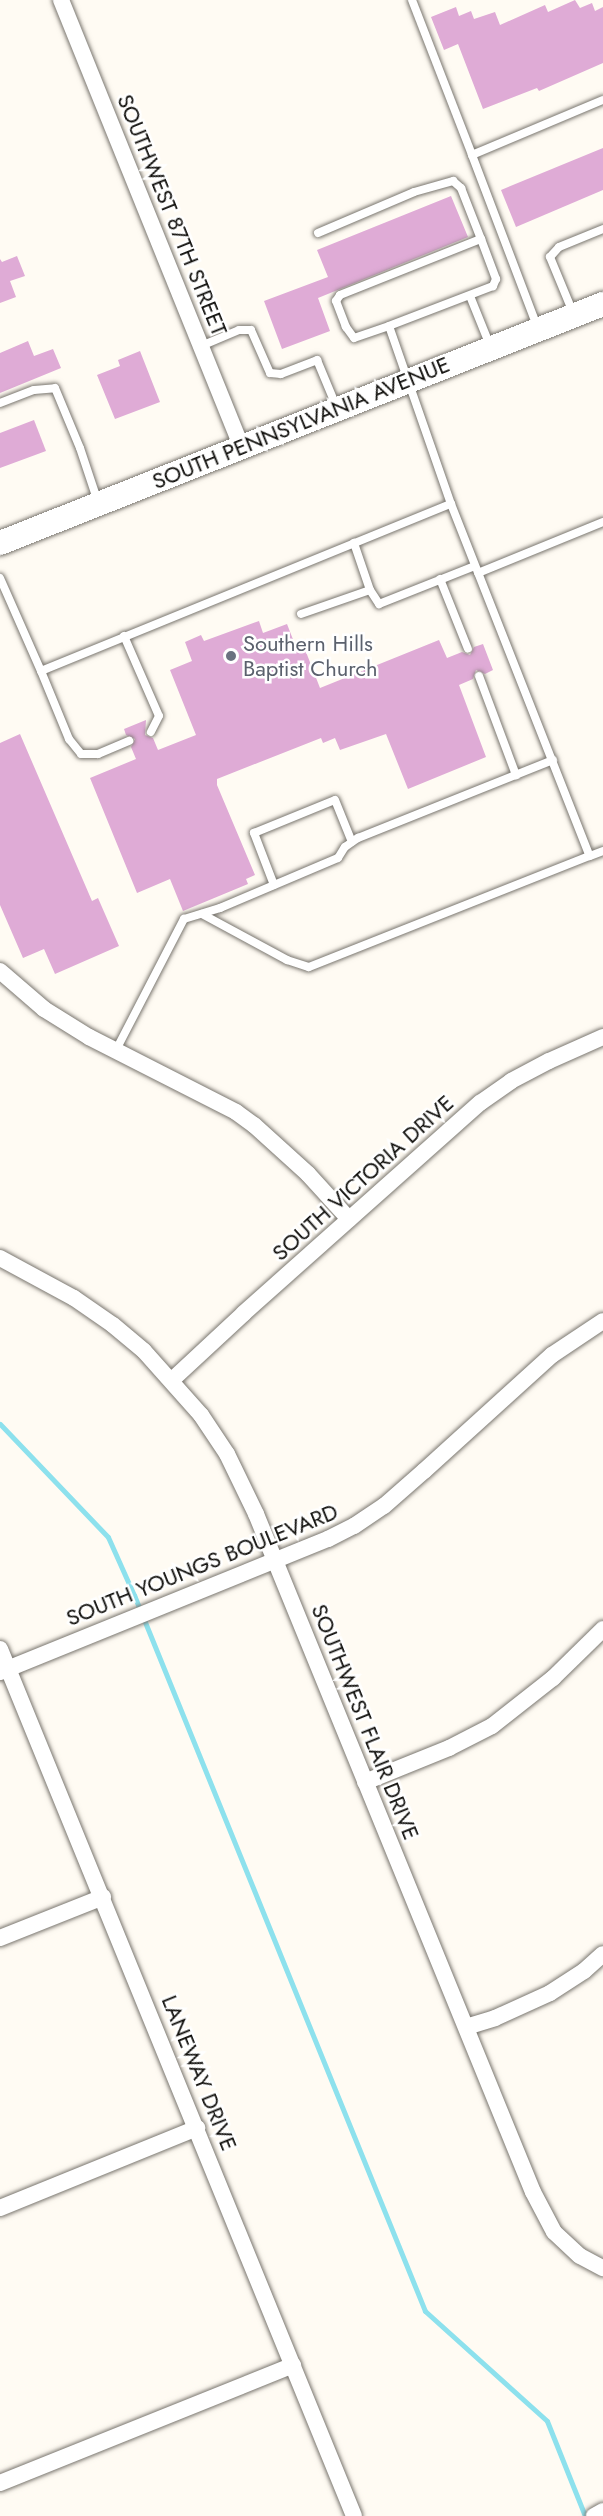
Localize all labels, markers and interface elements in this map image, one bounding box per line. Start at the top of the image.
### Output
street label: SOUTHWEST 87TH STREET [112,91,232,339]
street label: SOUTH PENNSYLVANIA AVENUE [148,351,454,495]
place label: Southern Hills Baptist Church [243,630,378,682]
marker: Southern Hills Baptist Church [224,649,238,663]
street label: SOUTH VICTORIA DRIVE [267,1090,459,1266]
street label: SOUTH YOUNGS BOULEVARD [62,1498,342,1632]
street label: SOUTHWEST FLAIR DRIVE [306,1600,424,1844]
street label: LANEWAY DRIVE [156,1992,242,2154]

